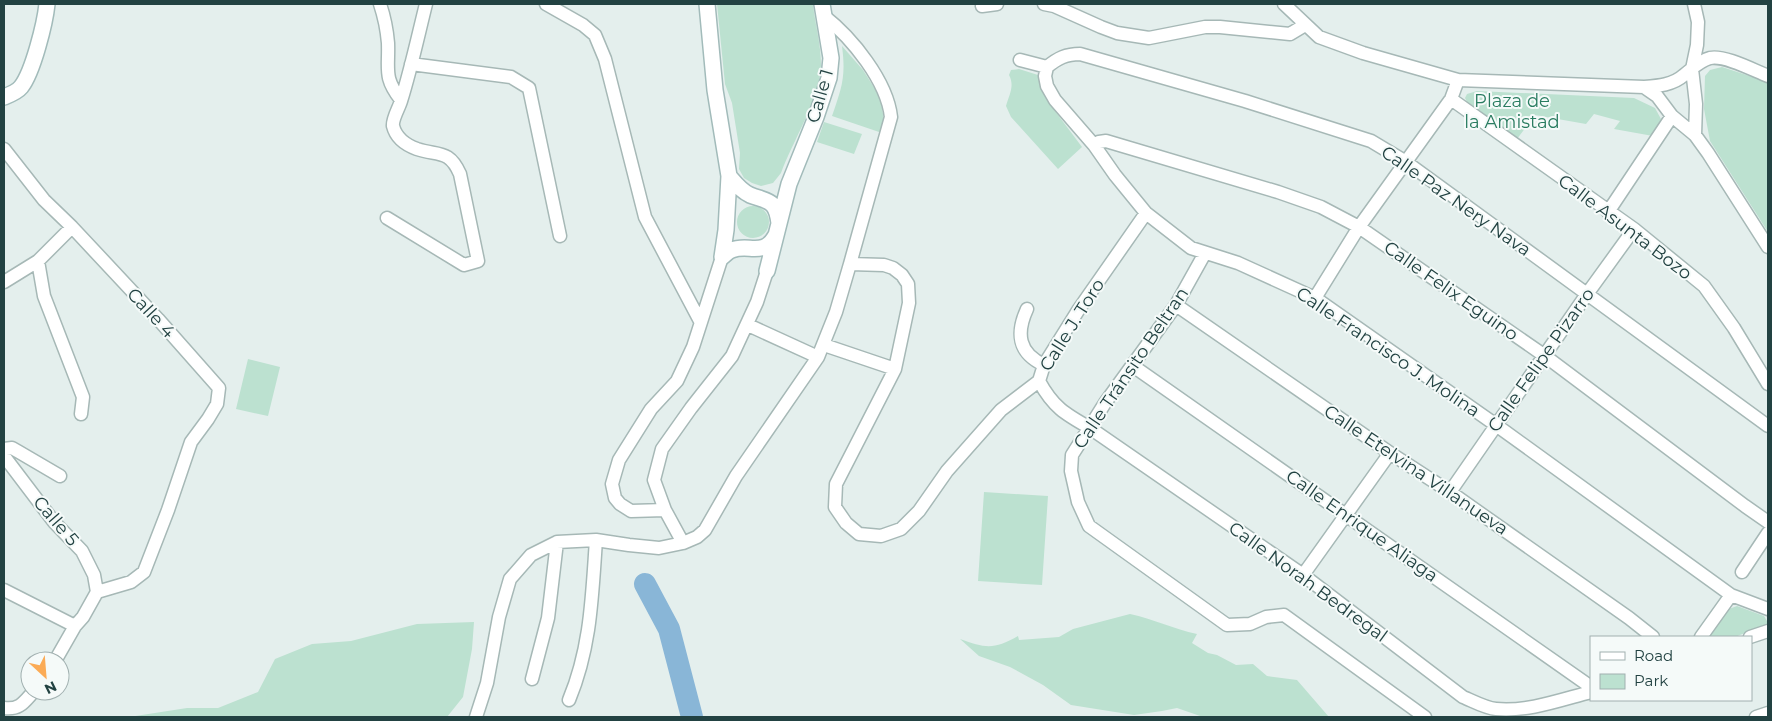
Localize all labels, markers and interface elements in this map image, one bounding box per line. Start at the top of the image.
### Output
street label: Calle 1 [802,67,838,125]
park label: Plaza de la Amistad [1464,90,1560,133]
street label: Calle Paz Nery Nava [1377,141,1535,261]
street label: Calle Asunta Bozo [1554,170,1696,284]
street label: Calle Felix Eguino [1380,236,1522,346]
street label: Calle J. Toro [1035,275,1109,375]
street label: Calle Francisco J. Molina [1292,282,1484,422]
street label: Calle 4 [122,283,180,343]
street label: Calle Tránsito Beltran [1069,283,1193,453]
street label: Calle Felipe Pizarro [1483,284,1599,436]
street label: Calle Etelvina Villanueva [1320,400,1512,540]
street label: Calle Enrique Aliaga [1282,465,1442,587]
street label: Calle 5 [28,492,84,550]
street label: Calle Norah Bedregal [1224,517,1392,647]
legend [1590,636,1752,701]
text: Road [1634,646,1673,665]
north arrow [20,651,70,701]
text: Park [1634,671,1668,690]
text: N [42,677,60,698]

